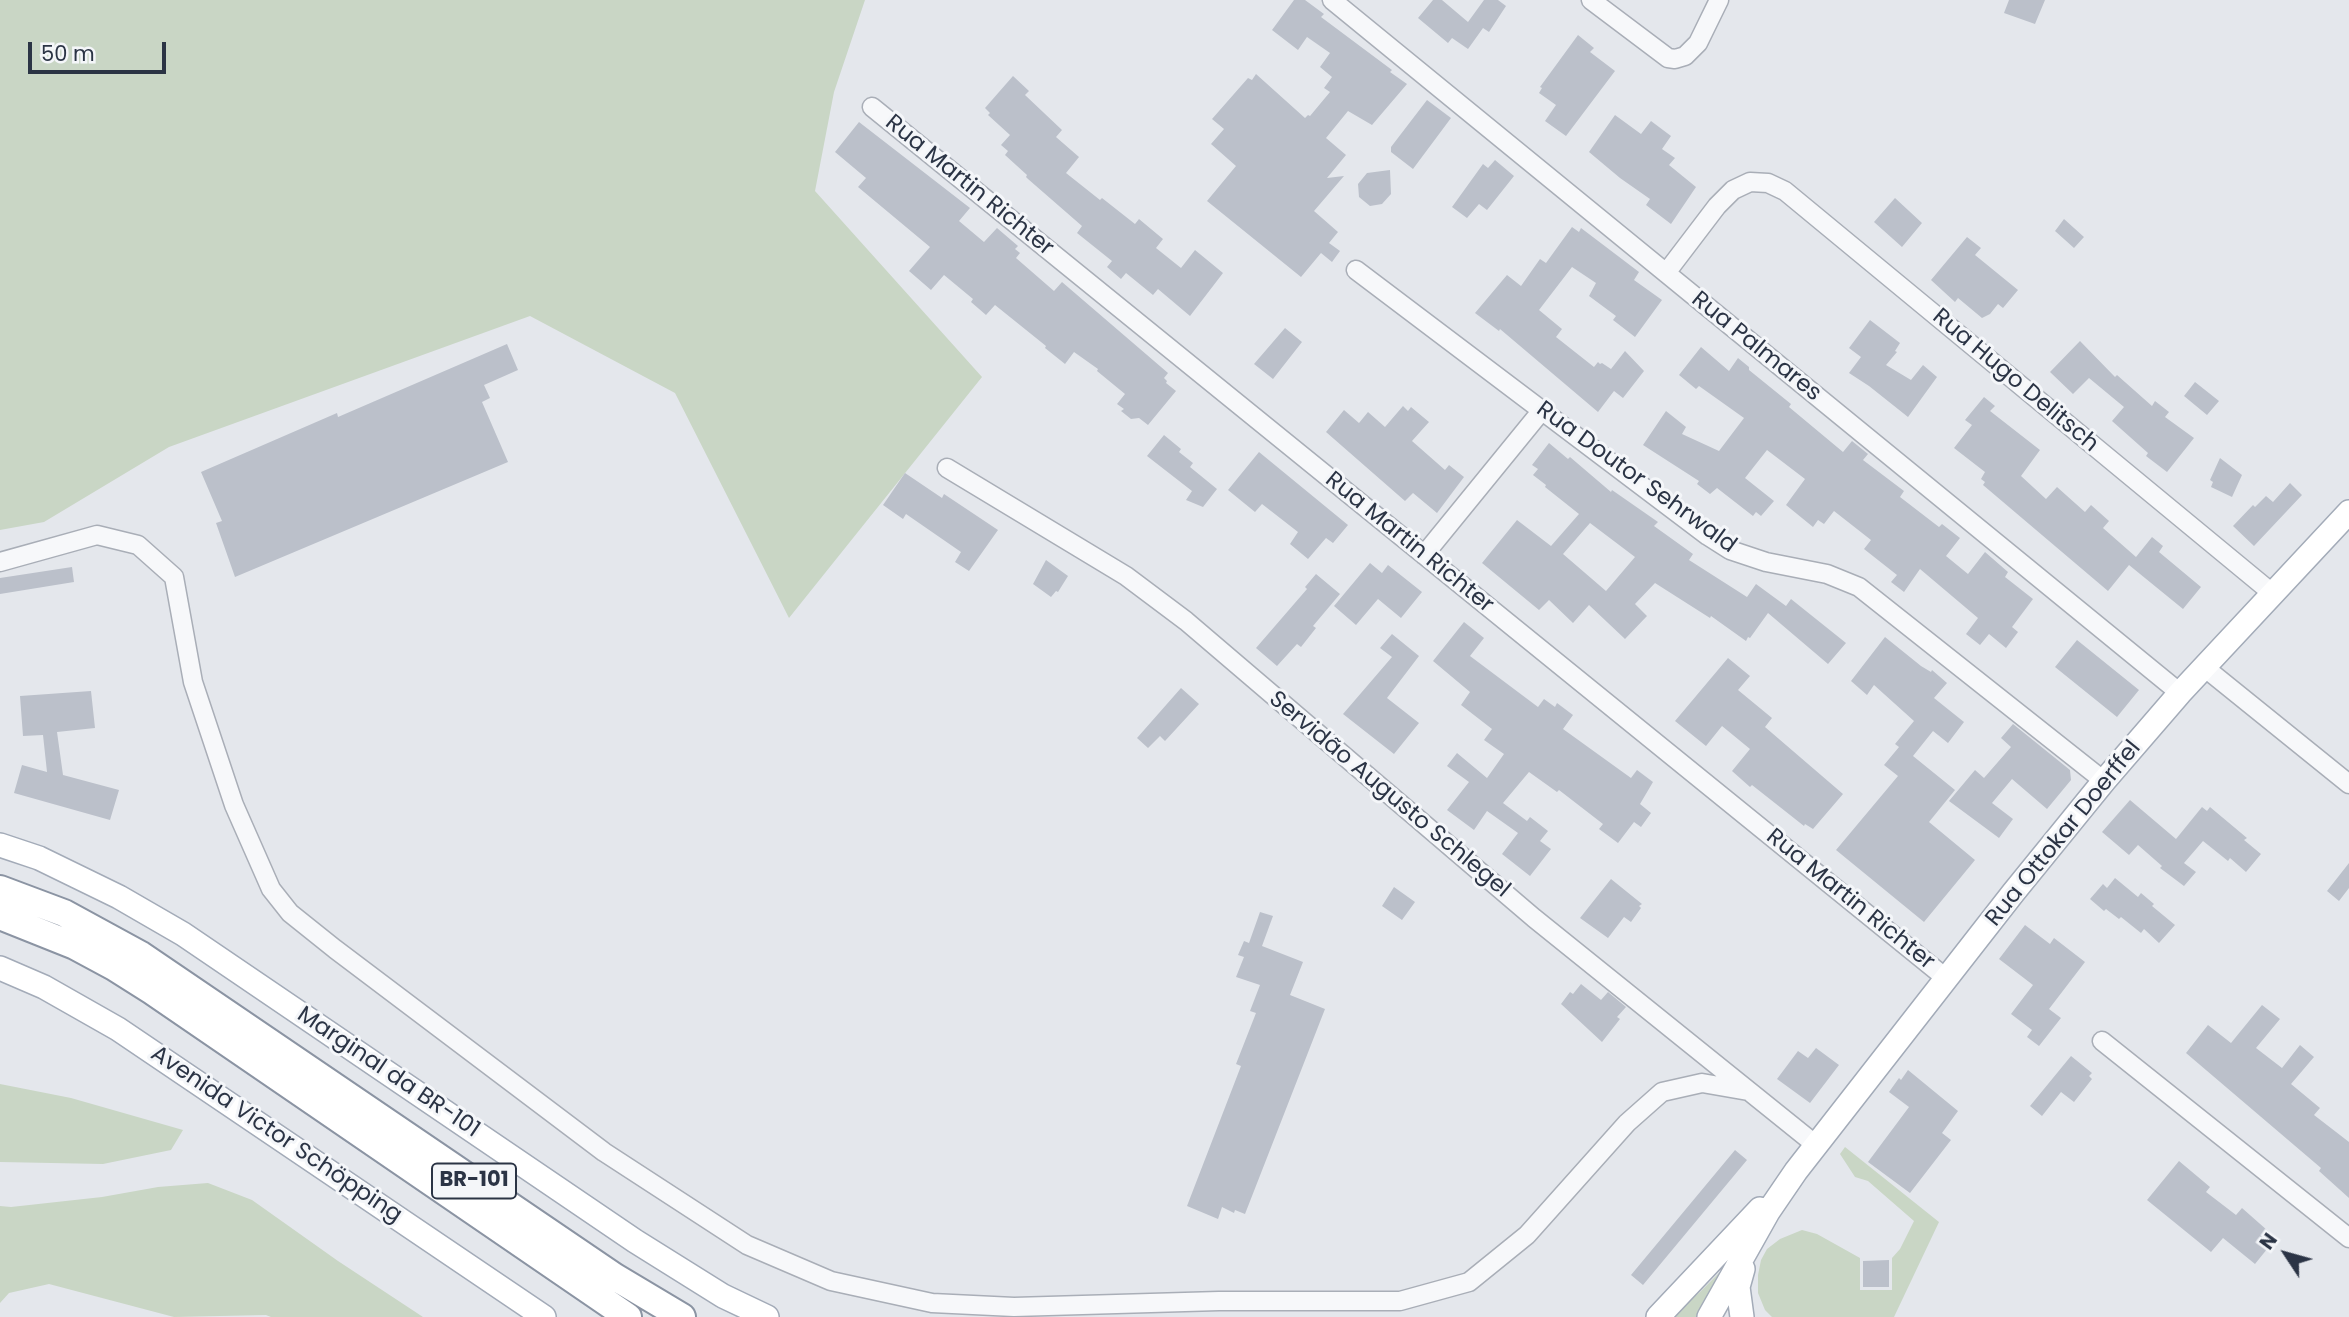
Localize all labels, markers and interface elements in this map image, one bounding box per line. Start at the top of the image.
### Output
scale bar [32,28,170,72]
text: 50 m [41,39,95,68]
street label: Rua Martin Richter [879,110,1059,262]
street label: Rua Palmares [1686,286,1826,408]
street label: Rua Hugo Delitsch [1926,303,2104,459]
street label: Rua Doutor Sehrwald [1531,396,1741,560]
street label: Rua Martin Richter [1319,467,1499,619]
street label: Servidão Augusto Schlegel [1263,686,1515,904]
street label: Rua Ottokar Doerffel [1981,736,2147,932]
street label: Rua Martin Richter [1760,824,1940,976]
street label: Marginal da BR-101 [291,1002,485,1144]
street label: Avenida Victor Schöpping [145,1040,407,1230]
road number: BR-101 [432,1164,516,1198]
north arrow [2251,1219,2321,1289]
text: N [2253,1228,2284,1255]

